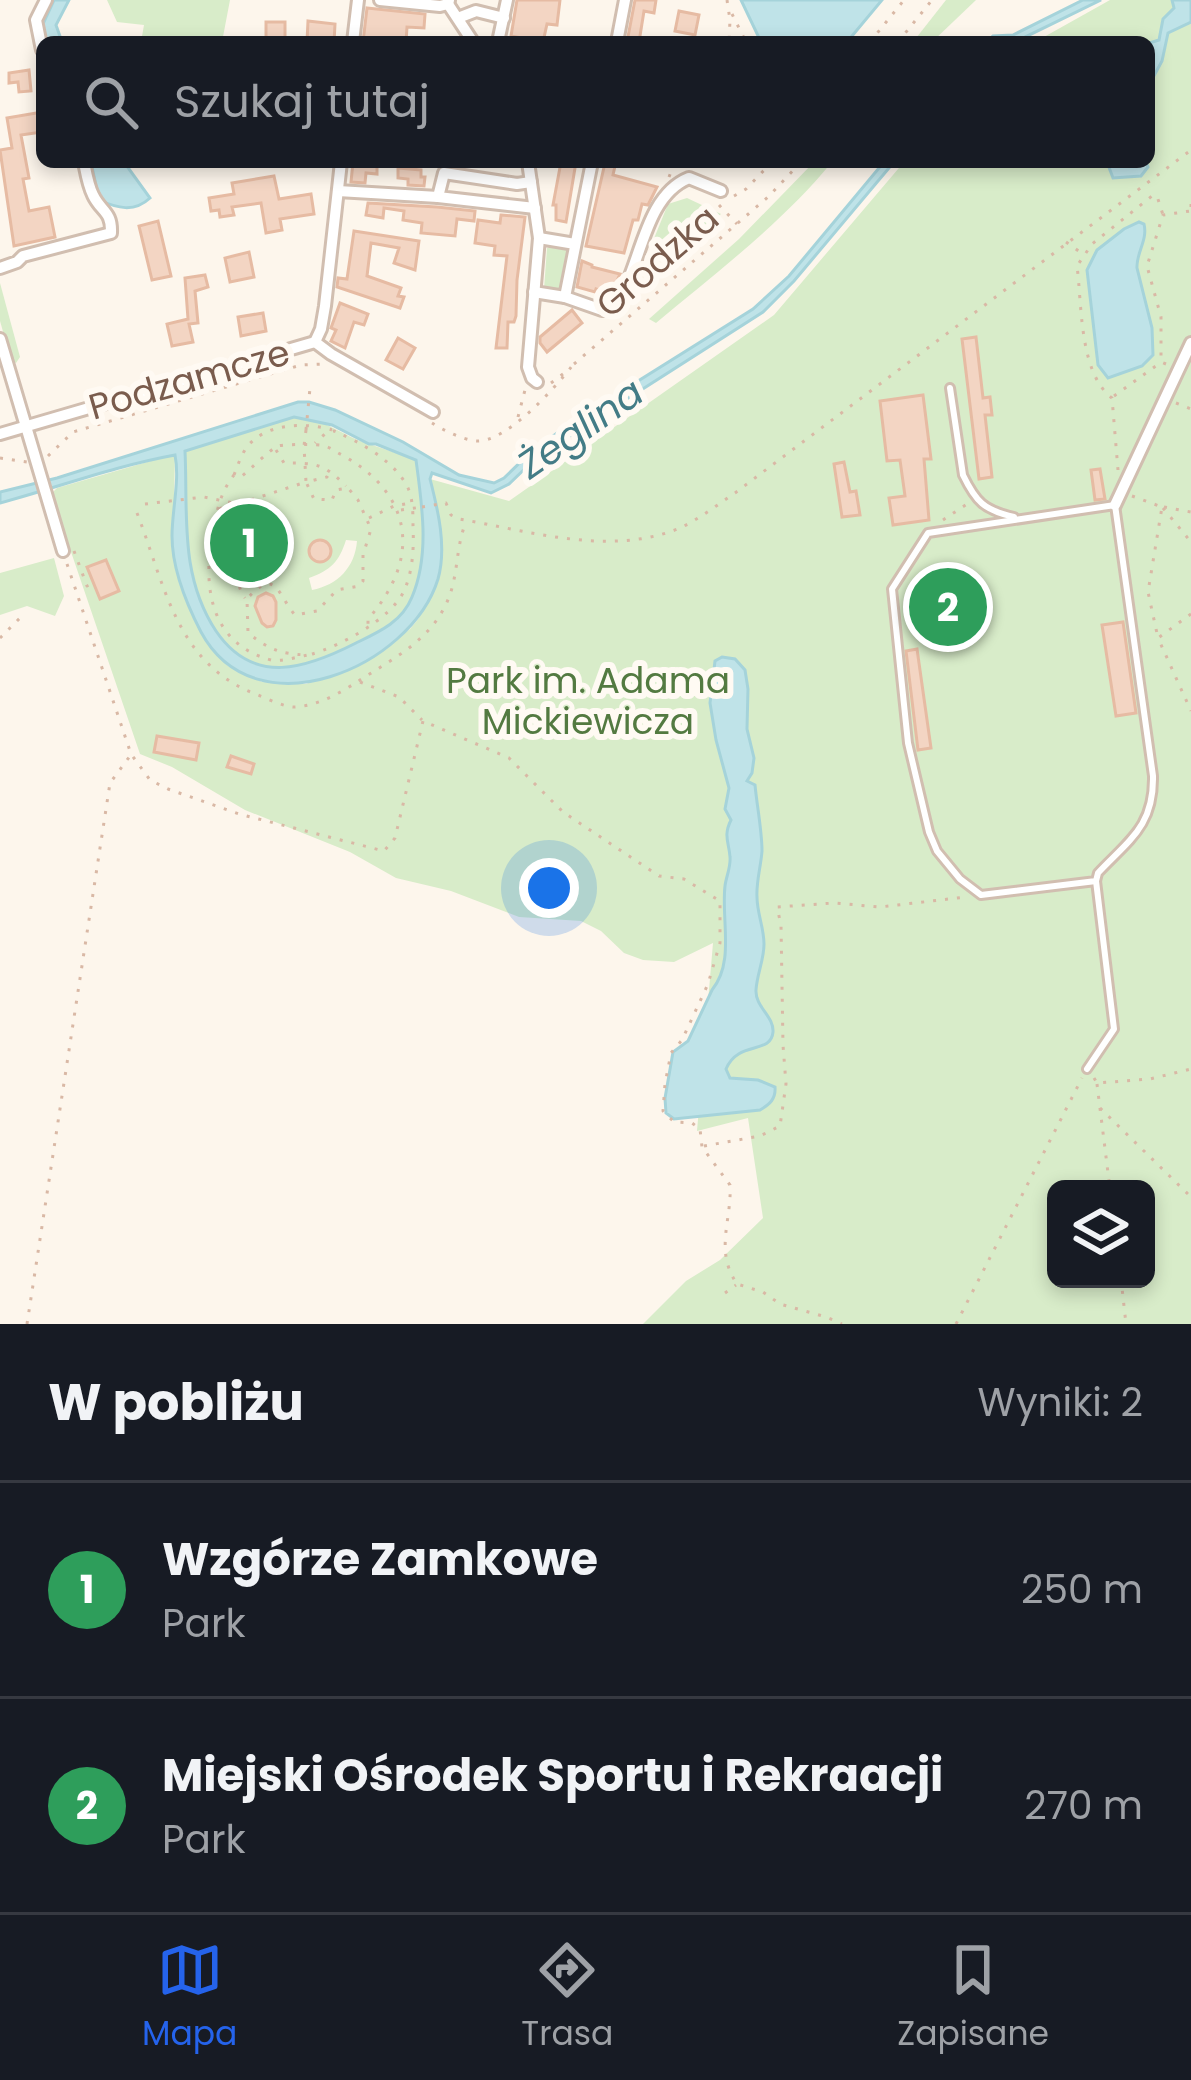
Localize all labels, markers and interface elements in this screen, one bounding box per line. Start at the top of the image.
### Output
search box [36,36,1155,168]
icon: search [78,69,144,135]
text: Szukaj tutaj [174,70,430,133]
street label: Grodzka [585,194,730,329]
street label: Podzamcze [83,326,295,432]
water label: Żeglina [505,365,654,492]
pin: 1 [210,498,288,588]
pin: 2 [909,562,987,652]
park label: Park im. Adama Mickiewicza [446,655,730,747]
your location [519,858,579,918]
map controls [1047,1180,1155,1288]
button: layers [1047,1180,1155,1288]
text: W pobliżu [48,1366,304,1438]
text: Wyniki: 2 [978,1375,1143,1430]
text: Wzgórze Zamkowe [162,1528,598,1591]
text: 1 [80,1562,94,1617]
text: 250 m [1021,1562,1143,1617]
text: Park [162,1596,246,1651]
text: Miejski Ośrodek Sportu i Rekraacji [162,1744,943,1807]
text: 2 [76,1778,98,1833]
text: 270 m [1024,1778,1143,1833]
text: Park [162,1812,246,1867]
tab: Mapa [142,1937,237,2059]
tab: Trasa [521,1937,613,2059]
tab: Zapisane [897,1937,1049,2059]

